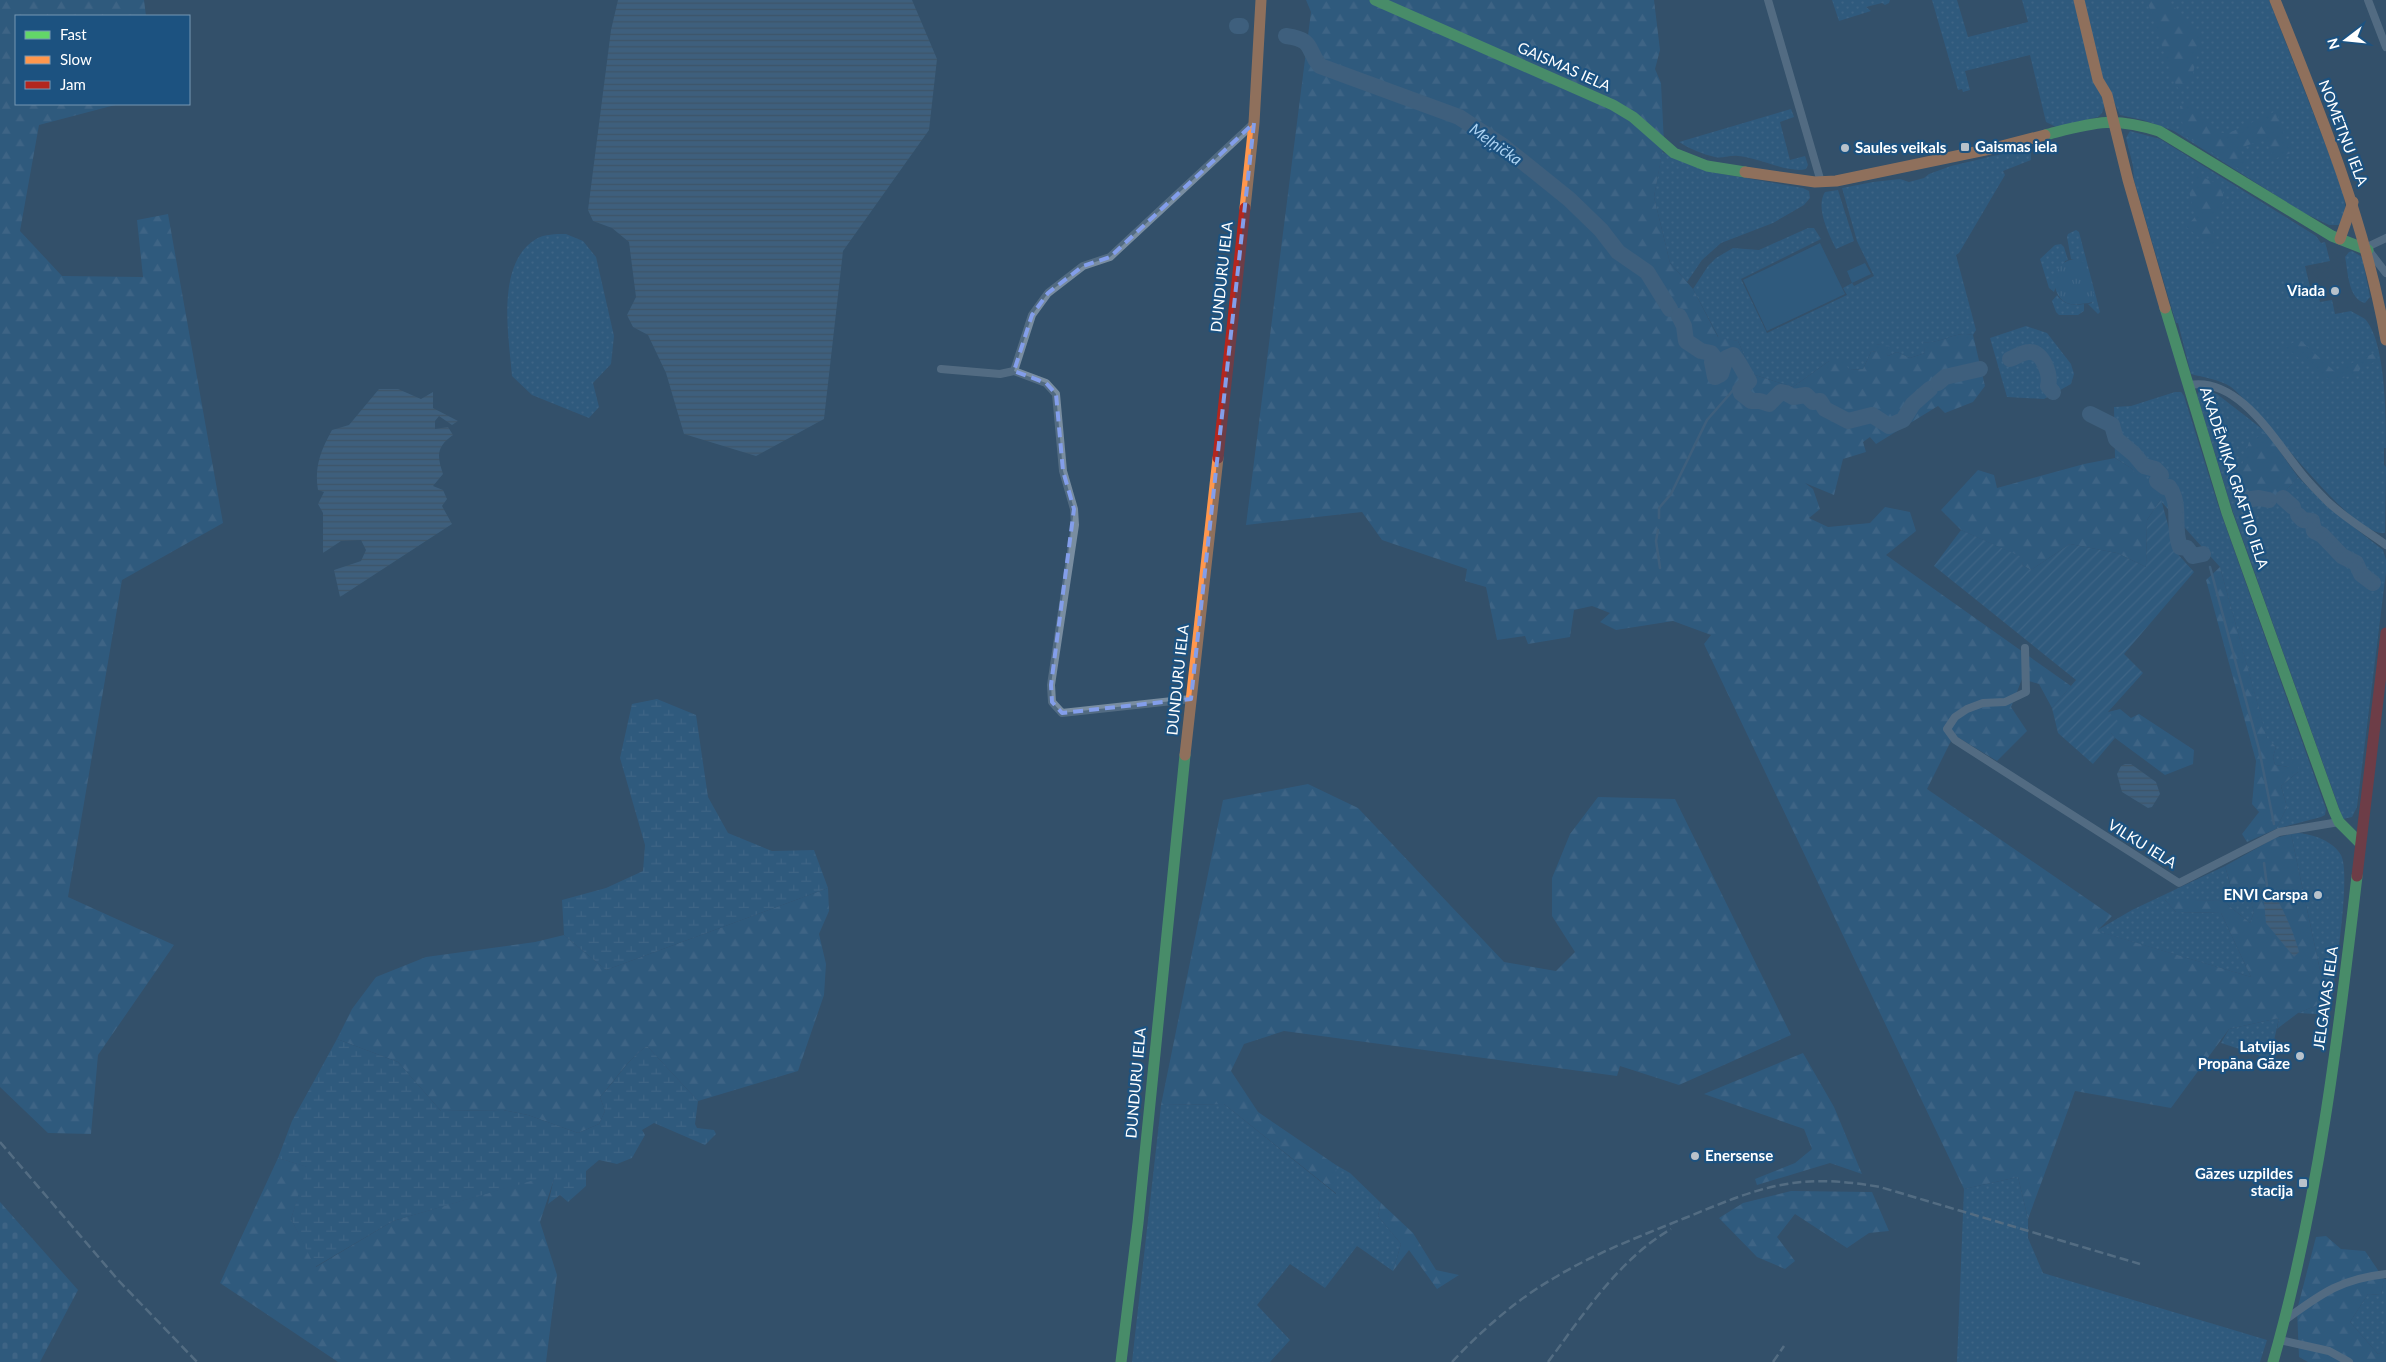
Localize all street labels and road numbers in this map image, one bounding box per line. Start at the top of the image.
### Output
street label: GAISMAS IELA [1515,37,1615,95]
street label: NOMETŅU IELA [2315,77,2373,189]
street label: DUNDURU IELA [1206,220,1236,333]
street label: AKADĒMIĶA GRAFTIO IELA [2197,384,2273,572]
street label: DUNDURU IELA [1162,623,1192,736]
street label: VILKU IELA [2105,815,2181,872]
street label: JELGAVAS IELA [2309,944,2341,1051]
street label: DUNDURU IELA [1121,1026,1149,1139]

